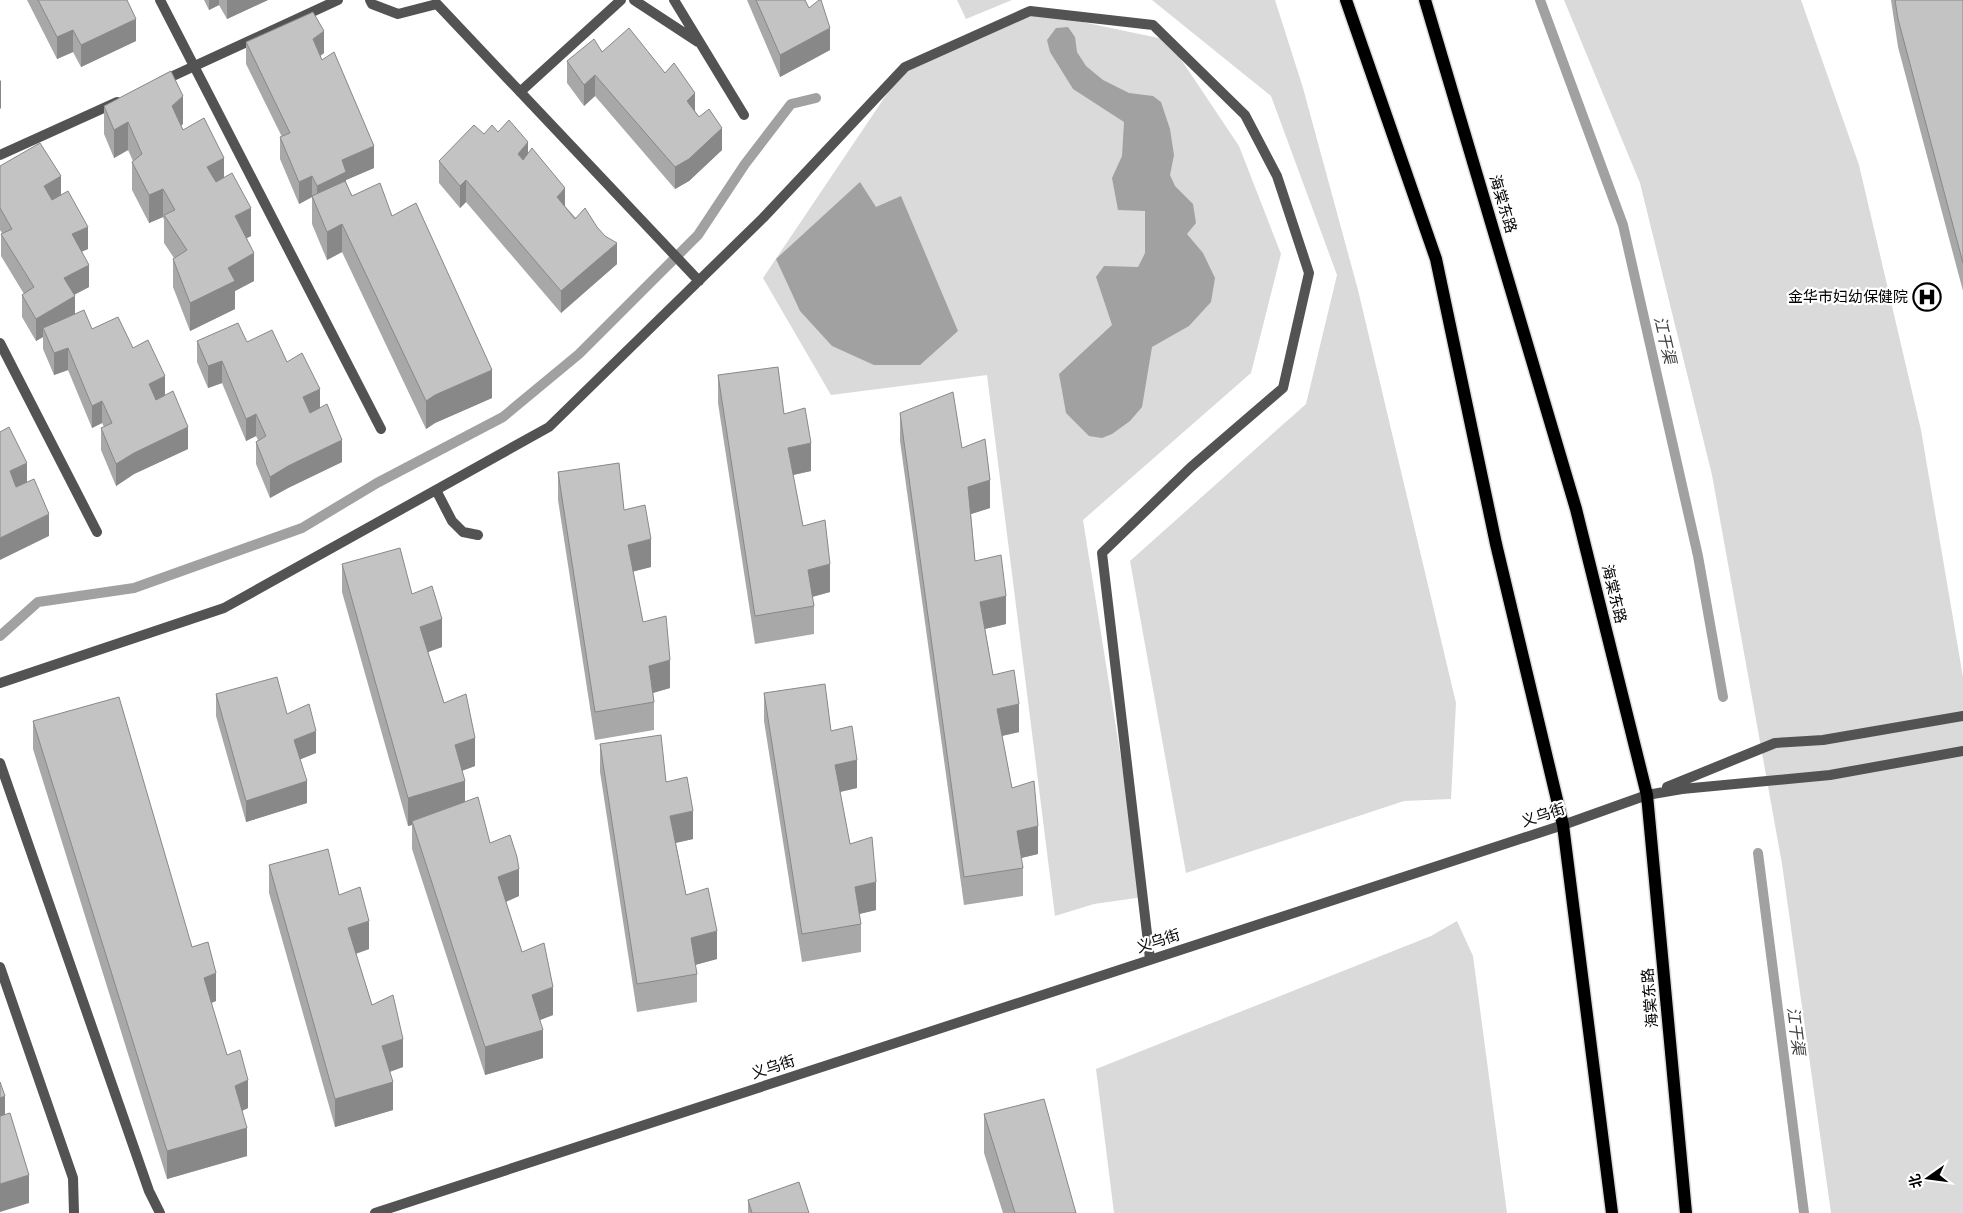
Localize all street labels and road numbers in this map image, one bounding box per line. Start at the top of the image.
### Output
street label: 海棠东路 [1486,173,1520,235]
street label: 海棠东路 [1598,563,1630,625]
street label: 义乌街 [1519,799,1567,831]
street label: 义乌街 [1134,925,1182,957]
street label: 海棠东路 [1638,967,1662,1029]
street label: 义乌街 [749,1051,797,1083]

